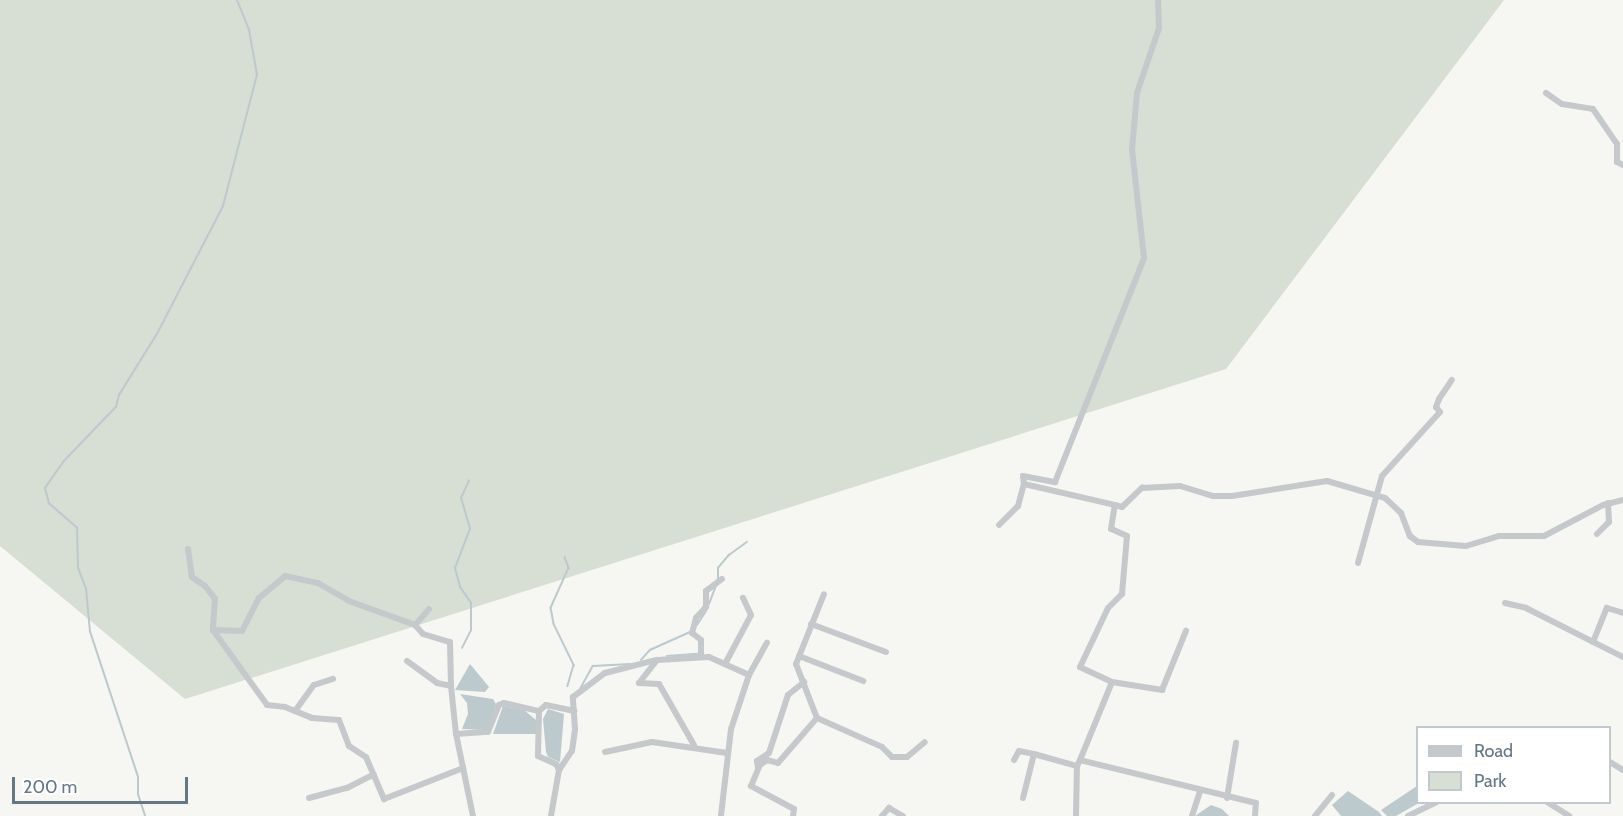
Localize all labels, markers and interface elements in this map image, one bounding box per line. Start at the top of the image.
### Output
legend [1416,726,1611,804]
text: Road [1474,740,1513,762]
scale bar [15,765,190,803]
text: Park [1474,770,1506,792]
text: 200 m [23,776,77,798]

